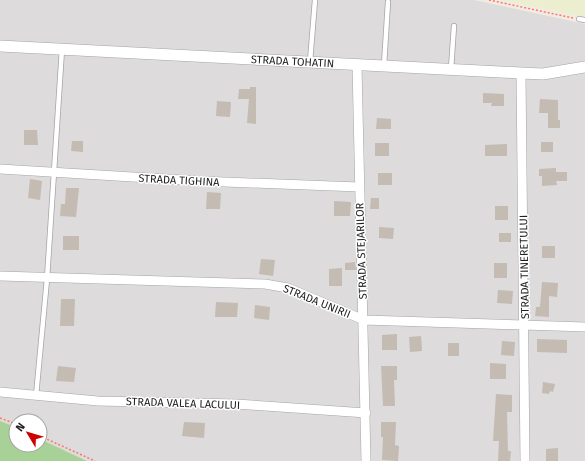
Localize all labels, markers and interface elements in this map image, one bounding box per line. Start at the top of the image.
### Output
street label: STRADA TOHATIN [251,53,335,70]
street label: STRADA TIGHINA [138,172,220,189]
street label: STRADA STEJARILOR [353,202,370,300]
street label: STRADA TINERETULUI [517,215,532,319]
street label: STRADA UNIRII [281,282,353,321]
street label: STRADA VALEA LACULUI [126,395,240,412]
north arrow [8,413,48,453]
text: N [13,420,28,434]

